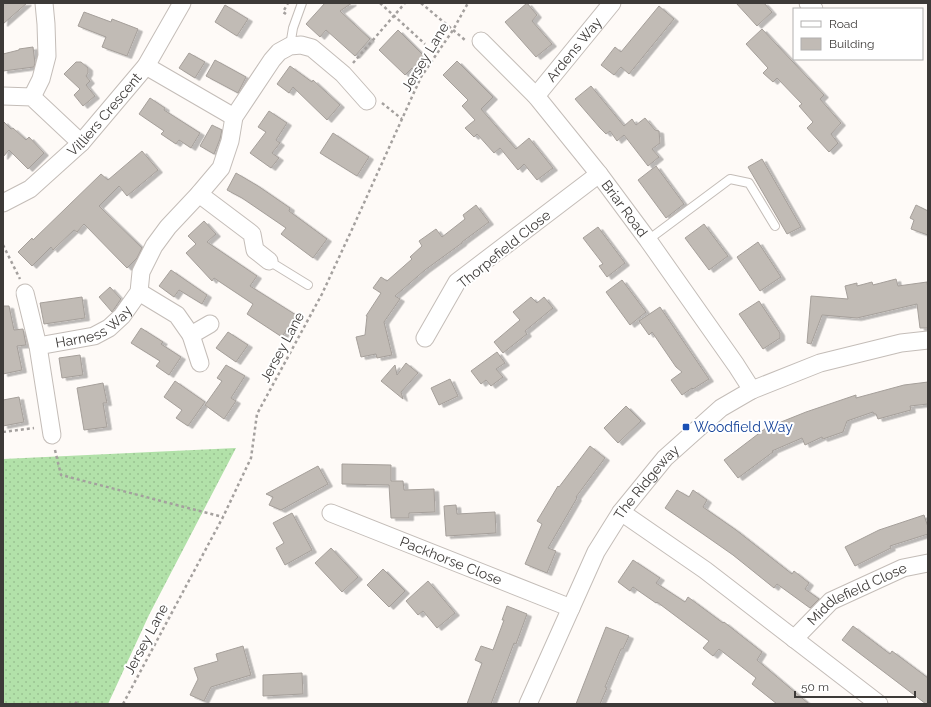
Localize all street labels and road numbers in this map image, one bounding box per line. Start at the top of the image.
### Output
street label: Ardens Way [543,14,605,85]
street label: Jersey Lane [398,20,452,94]
street label: Villiers Crescent [64,69,145,159]
street label: Briar Road [598,177,651,240]
street label: Thorpefield Close [454,207,554,291]
street label: Harness Way [54,302,135,351]
street label: Jersey Lane [257,309,307,385]
street label: The Ridgeway [611,441,682,522]
street label: Packhorse Close [398,533,504,588]
street label: Middlefield Close [804,559,909,628]
street label: Jersey Lane [121,601,171,677]

